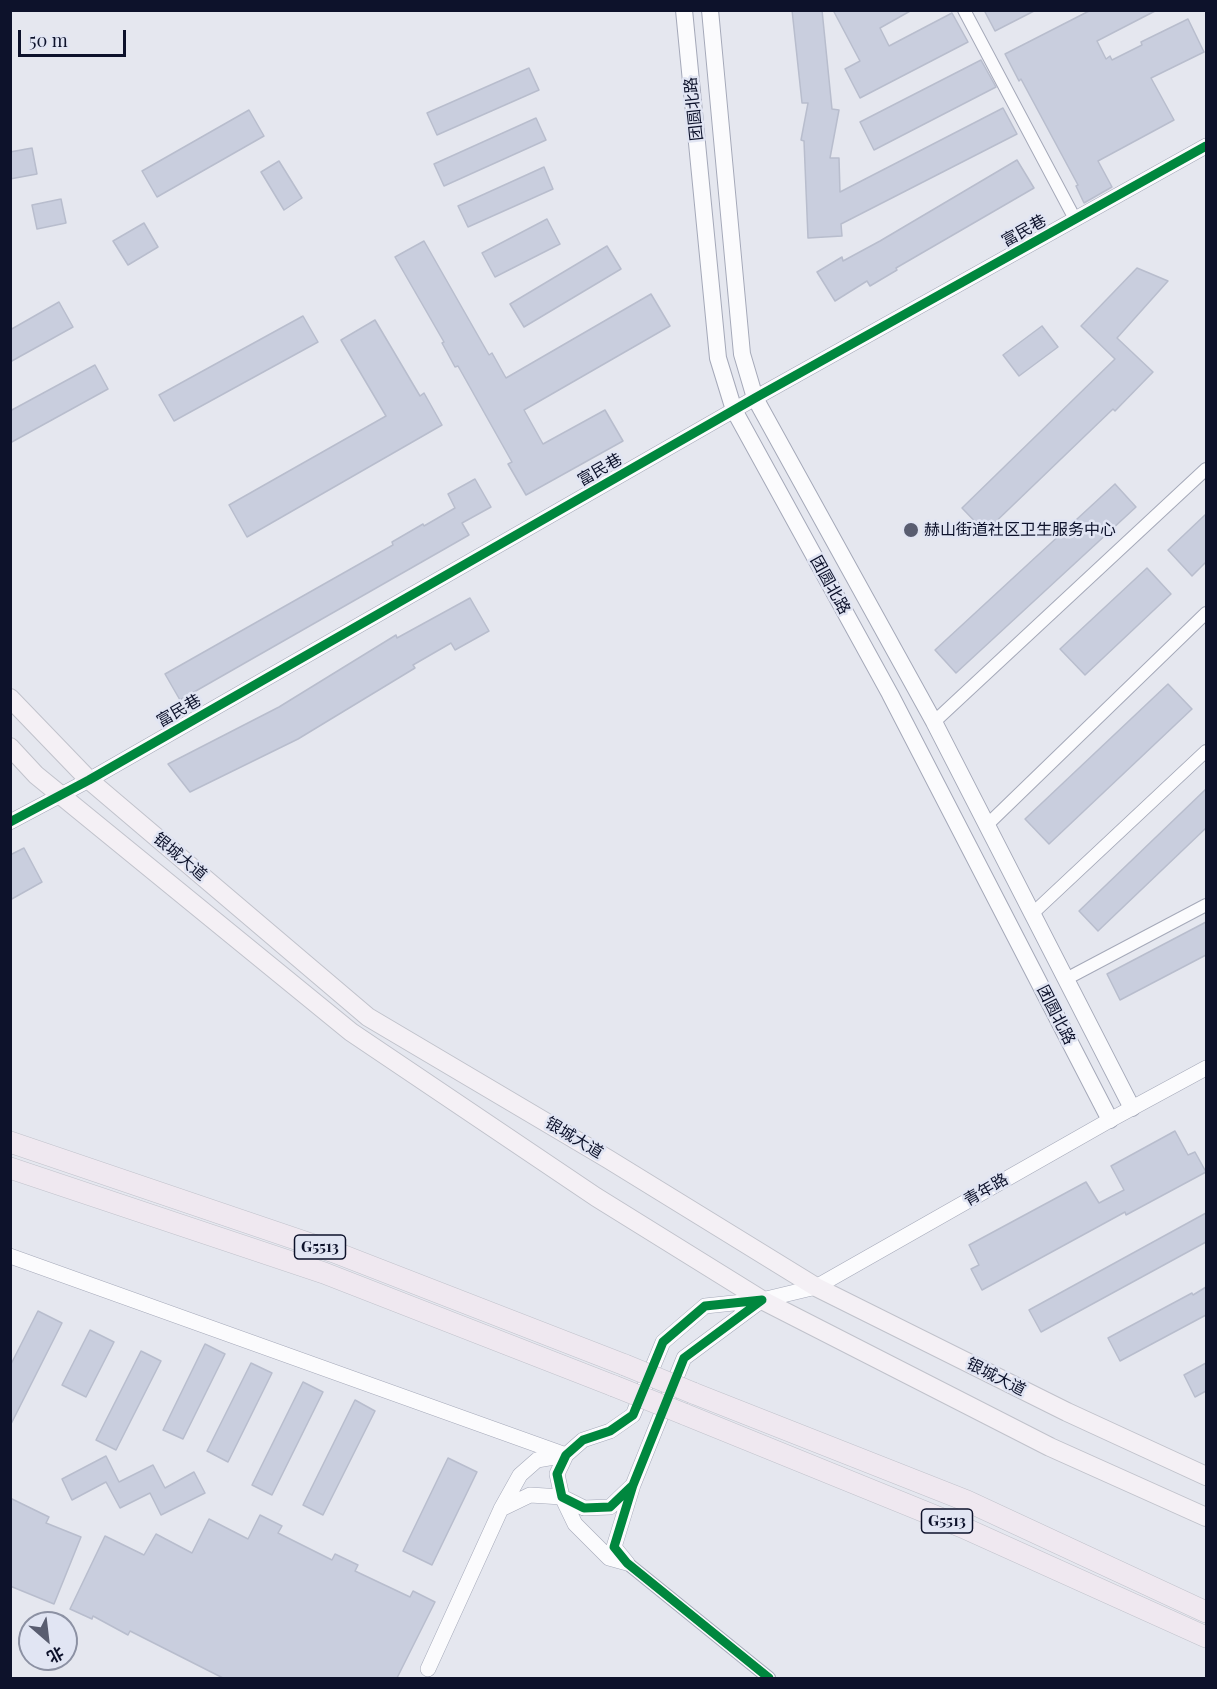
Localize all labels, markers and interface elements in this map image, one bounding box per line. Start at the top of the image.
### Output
scale bar [21,18,129,56]
text: 50 m [29,28,68,52]
street label: 团圆北路 [681,76,707,142]
street label: 富民巷 [998,211,1050,251]
street label: 富民巷 [574,450,626,490]
place label: 赫山街道社区卫生服务中心 [924,520,1116,540]
marker: 赫山街道社区卫生服务中心 [902,521,920,539]
street label: 团圆北路 [806,552,854,618]
street label: 富民巷 [153,691,205,731]
street label: 银城大道 [149,829,211,885]
street label: 团圆北路 [1033,982,1079,1048]
street label: 银城大道 [542,1113,606,1163]
street label: 青年路 [960,1170,1012,1210]
road number: G5513 [294,1235,346,1259]
street label: 银城大道 [963,1354,1029,1400]
road number: G5513 [922,1509,972,1533]
north arrow [18,1611,78,1671]
text: 北 [44,1643,68,1669]

